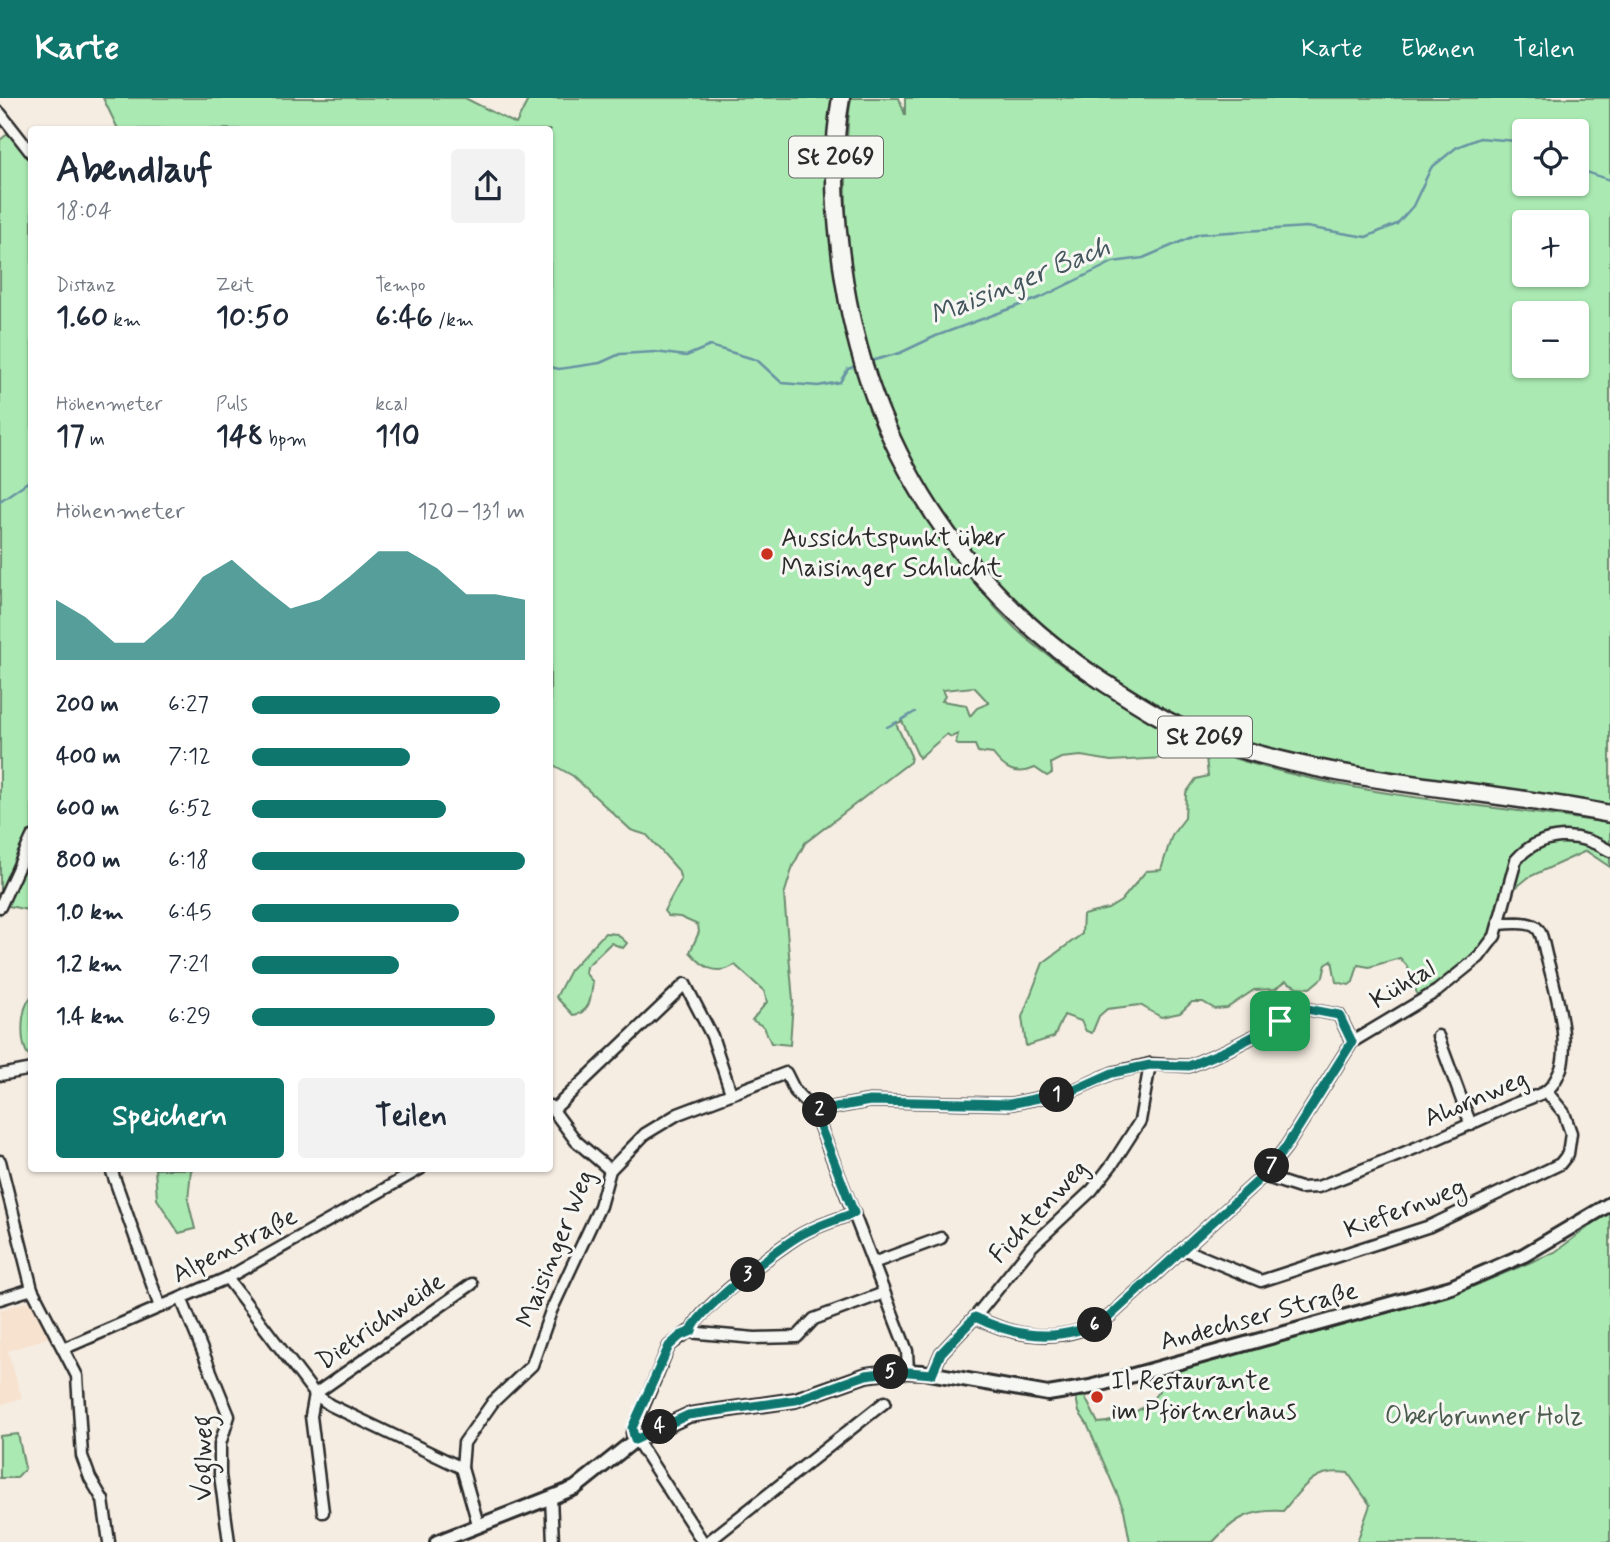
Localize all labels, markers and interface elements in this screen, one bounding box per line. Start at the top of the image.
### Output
text: Karte [35,27,119,71]
text: Karte [1301,34,1363,65]
text: Ebenen [1401,34,1475,65]
text: Teilen [1513,34,1575,65]
map controls [1512,119,1589,378]
button: locate [1512,119,1589,196]
road number: St 2069 [789,136,883,178]
text: Abendlauf [56,146,213,195]
button: share [451,149,525,223]
text: 18:04 [56,197,112,227]
button: + [1512,210,1589,287]
water label: Maisinger Bach [924,229,1116,335]
text: Distanz [56,273,116,298]
text: Zeit [216,273,254,298]
text: Tempo [375,273,426,298]
text: 1.60 [56,298,108,337]
text: 10:50 [216,298,289,337]
text: 6:46 [375,298,433,337]
button: − [1512,301,1589,378]
text: km [108,308,141,333]
text: /km [433,308,474,333]
text: Höhenmeter [56,392,162,417]
text: Puls [216,392,248,417]
text: kcal [375,392,407,417]
text: 17 [56,417,85,456]
text: 148 [216,417,263,456]
text: 110 [375,417,420,456]
text: m [85,427,105,452]
text: bpm [263,427,307,452]
text: Höhenmeter [56,497,185,527]
text: 120–131 m [418,497,525,527]
place label: Aussichtspunkt über Maisinger Schlucht [781,522,1006,586]
marker: Aussichtspunkt über Maisinger Schlucht [759,546,775,562]
text: 200 m [56,690,119,720]
text: 6:27 [168,690,209,720]
road number: St 2069 [1158,716,1252,758]
text: 400 m [56,742,121,772]
text: 7:12 [168,742,211,772]
text: 600 m [56,794,119,824]
text: 6:52 [168,794,212,824]
text: 800 m [56,846,120,876]
text: 6:18 [168,846,209,876]
text: 1.0 km [56,898,124,928]
text: 6:45 [168,898,212,928]
text: 1.2 km [56,950,122,980]
text: 7:21 [168,950,209,980]
street label: Kühtal [1364,952,1442,1018]
pin [1250,991,1310,1051]
text: 1.4 km [56,1002,124,1032]
text: 6:29 [168,1002,211,1032]
icon: arrive [1261,1002,1299,1040]
street label: Ahornweg [1419,1062,1533,1136]
pin: 1 [1040,1077,1074,1112]
button: Speichern [56,1078,284,1158]
button: Teilen [298,1078,525,1158]
text: 1 [1052,1082,1061,1107]
pin: 2 [802,1093,838,1128]
text: 2 [815,1097,824,1122]
pin: 7 [1254,1148,1290,1184]
street label: Fichtenweg [982,1153,1096,1271]
text: 7 [1266,1153,1277,1178]
street label: Maisinger Weg [509,1165,603,1333]
street label: Kiefernweg [1340,1170,1471,1249]
street label: Alpenstraße [167,1200,304,1292]
pin: 3 [730,1258,766,1292]
text: 3 [743,1262,752,1287]
street label: Dietrichweide [310,1265,452,1379]
street label: Andechser Straße [1156,1274,1362,1360]
pin: 6 [1078,1308,1112,1342]
text: 6 [1090,1312,1099,1337]
pin: 5 [874,1354,908,1390]
text: 5 [885,1359,896,1384]
place label: Il Restaurante im Pförtnerhaus [1111,1365,1297,1429]
marker: Il Restaurante im Pförtnerhaus [1089,1389,1105,1405]
park label: Oberbrunner Holz [1385,1400,1583,1434]
pin: 4 [642,1410,678,1444]
text: 4 [654,1414,665,1439]
street label: Voglweg [187,1415,224,1501]

